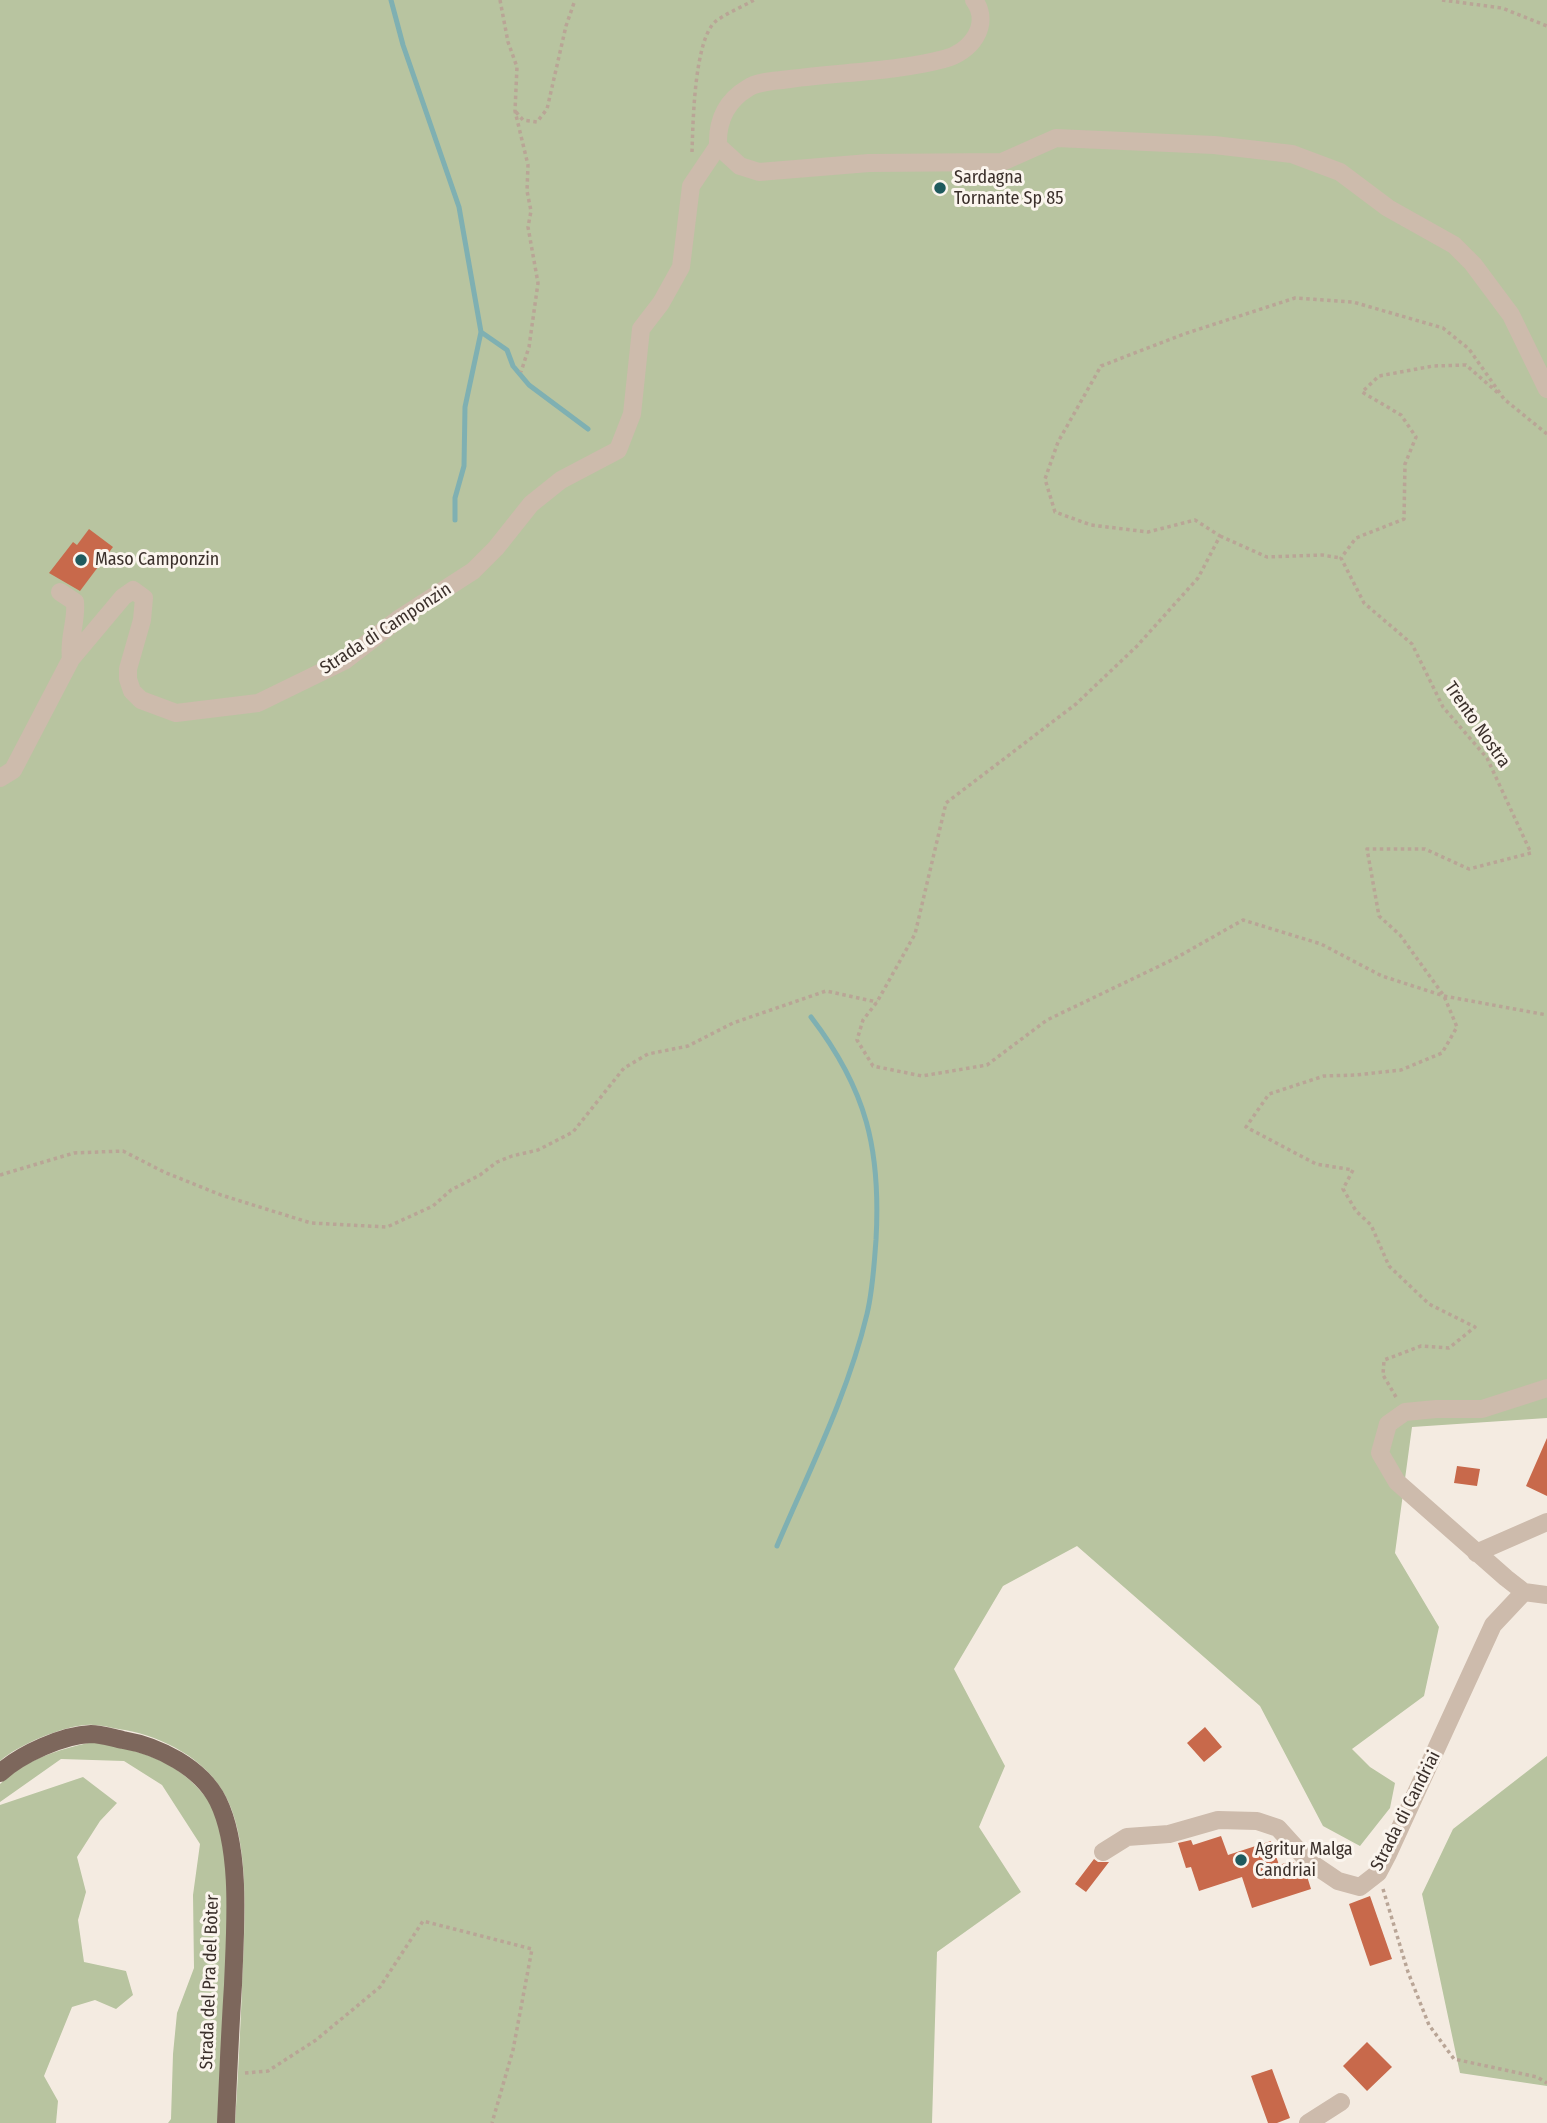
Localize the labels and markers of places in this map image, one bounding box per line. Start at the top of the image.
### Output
place label: Sardagna Tornante Sp 85 [954,167,1064,210]
marker: Sardagna Tornante Sp 85 [932,180,948,196]
place label: Maso Camponzin [95,549,219,571]
marker: Maso Camponzin [73,552,89,568]
place label: Agritur Malga Candriai [1255,1839,1353,1882]
marker: Agritur Malga Candriai [1233,1852,1249,1868]

